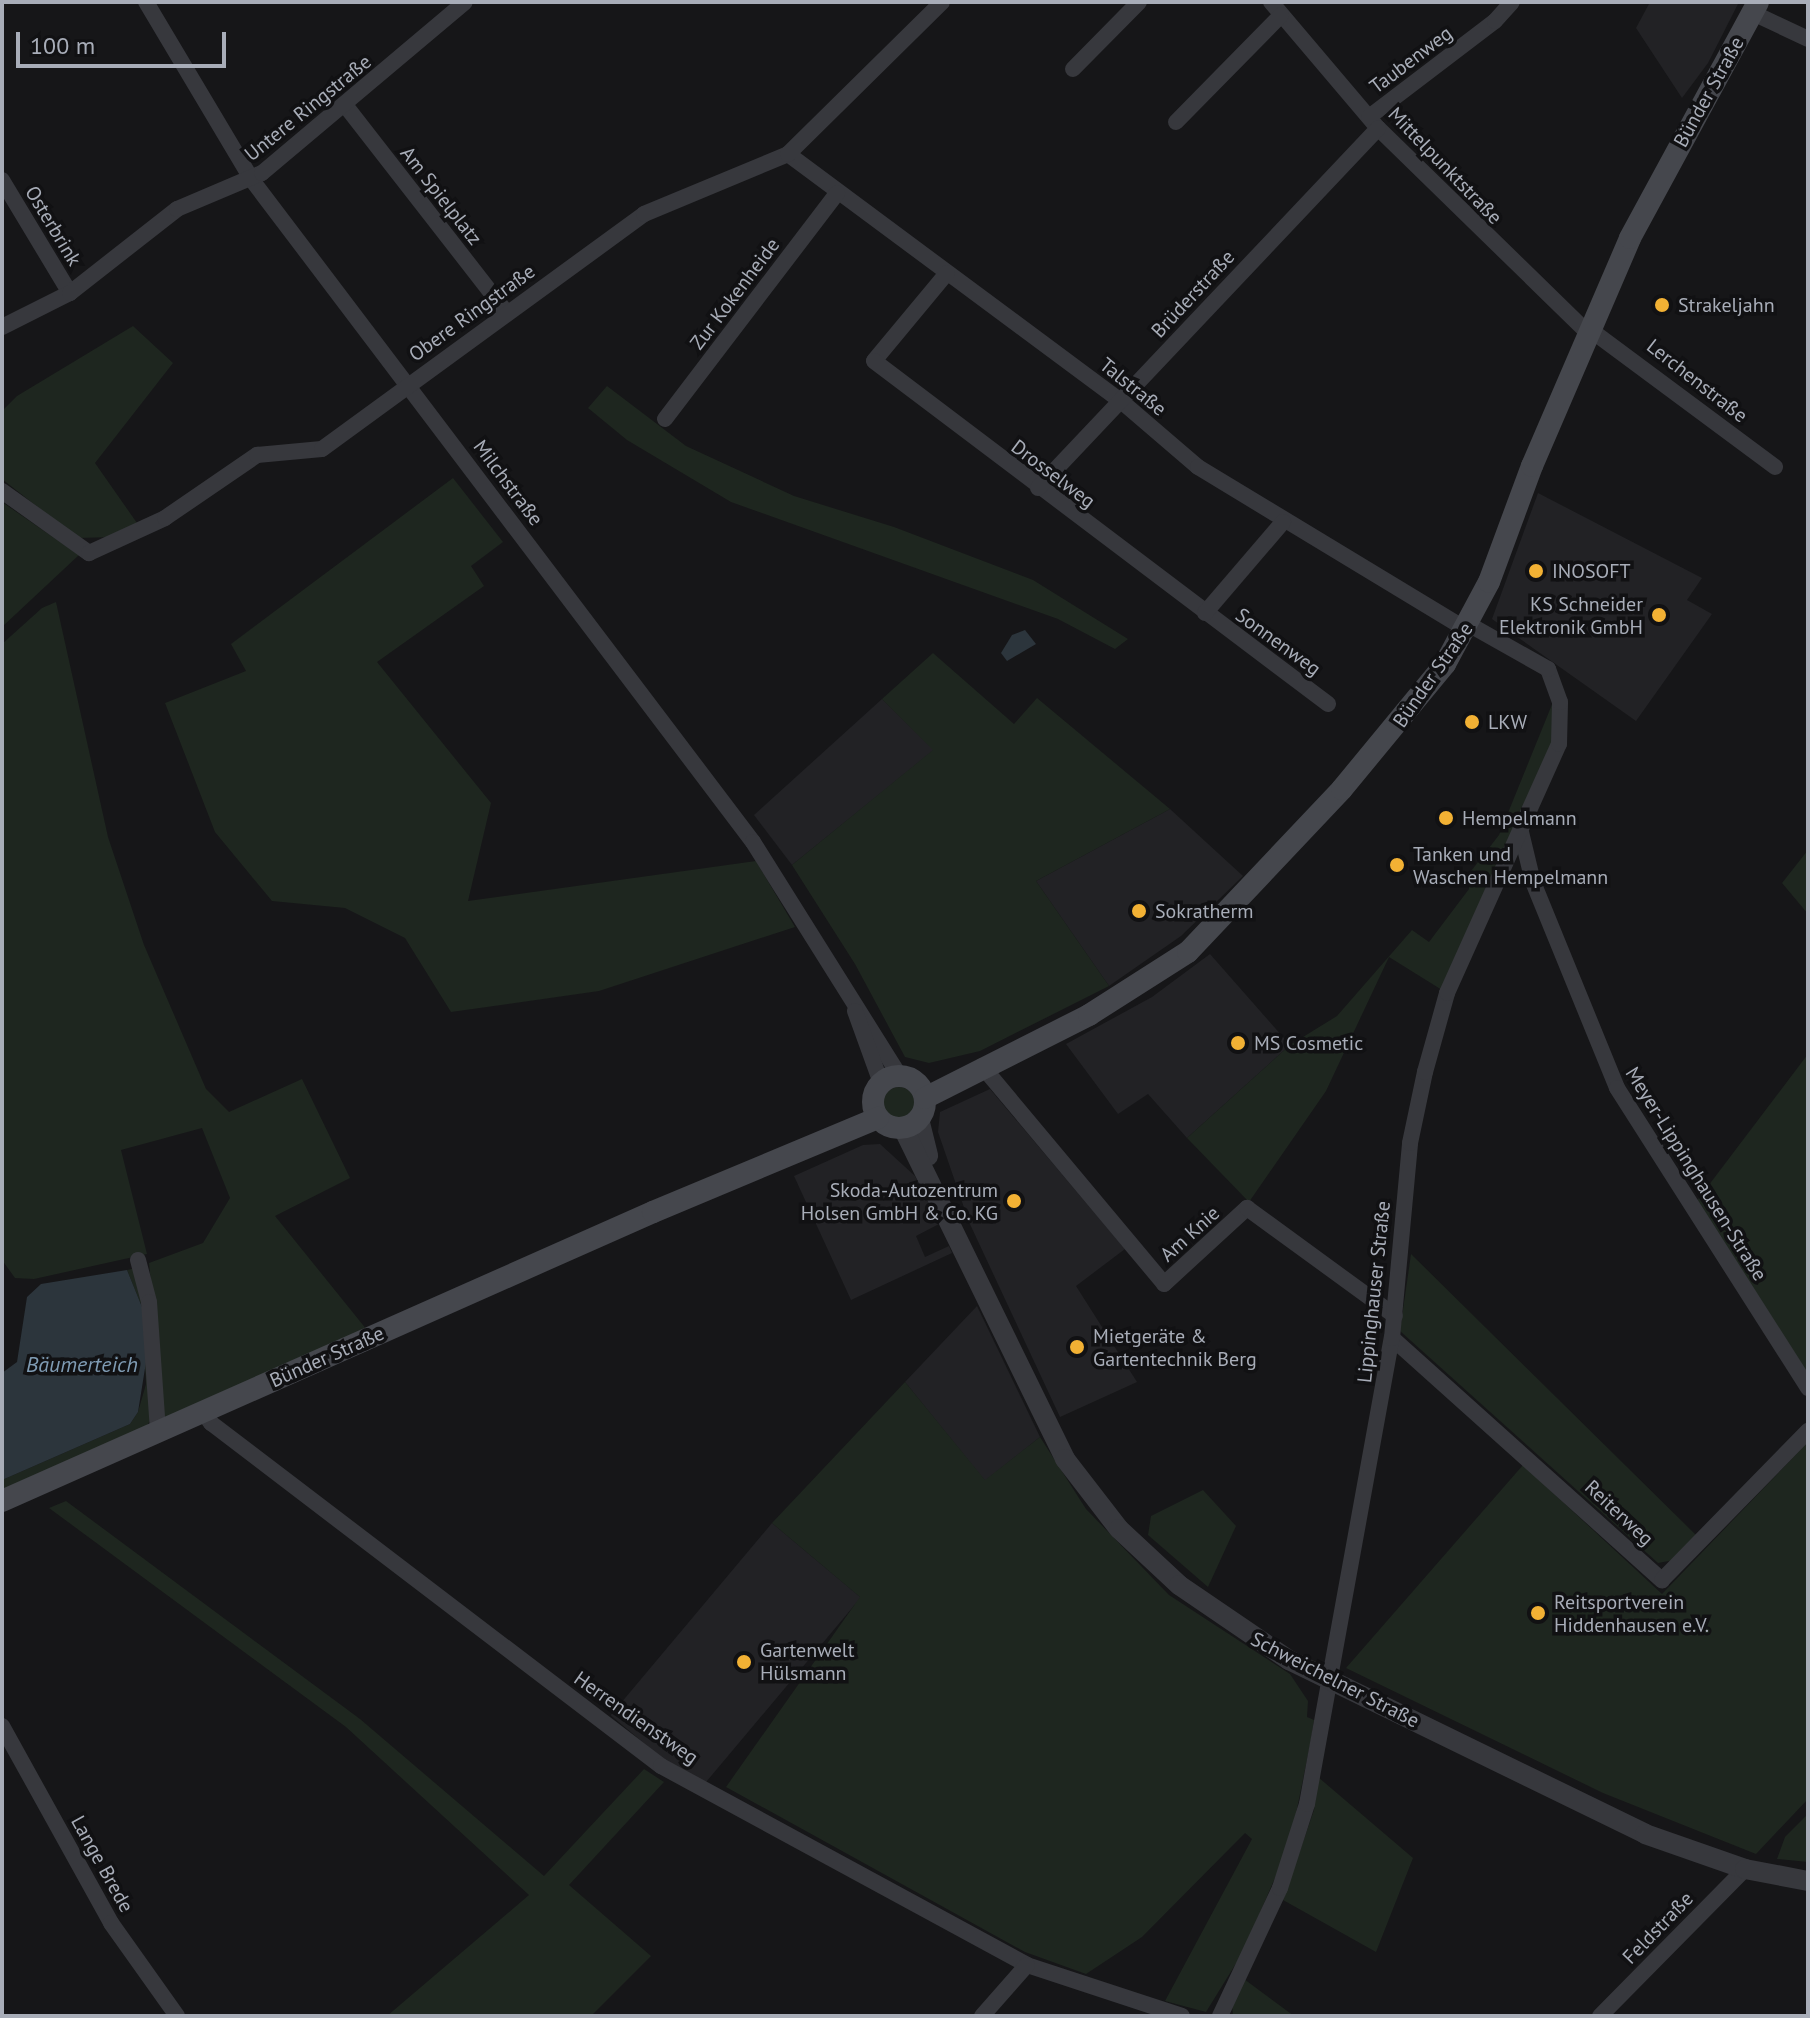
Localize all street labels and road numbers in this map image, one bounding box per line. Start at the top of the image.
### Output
street label: Taubenweg [1365,21,1457,99]
street label: Bünder Straße [1669,33,1749,151]
street label: Untere Ringstraße [240,50,376,166]
street label: Mittelpunktstraße [1383,103,1507,229]
street label: Am Spielplatz [395,142,487,250]
street label: Osterbrink [20,182,86,270]
street label: Zur Kokenheide [685,234,785,354]
street label: Brüderstraße [1146,245,1240,343]
street label: Obere Ringstraße [404,259,540,367]
street label: Lerchenstraße [1642,334,1752,428]
street label: Talstraße [1095,353,1171,421]
street label: Milchstraße [468,435,548,531]
street label: Drosselweg [1006,435,1100,513]
street label: Sonnenweg [1231,603,1325,681]
street label: Bünder Straße [1388,618,1478,732]
street label: Meyer-Lippinghausen-Straße [1620,1063,1772,1285]
street label: Lippinghauser Straße [1353,1200,1395,1384]
street label: Am Knie [1155,1201,1225,1267]
street label: Bünder Straße [266,1321,388,1393]
street label: Reiterweg [1580,1475,1658,1551]
street label: Schweichelner Straße [1247,1627,1423,1733]
street label: Herrendienstweg [569,1666,703,1770]
street label: Lange Brede [66,1812,138,1916]
street label: Feldstraße [1618,1887,1698,1969]

